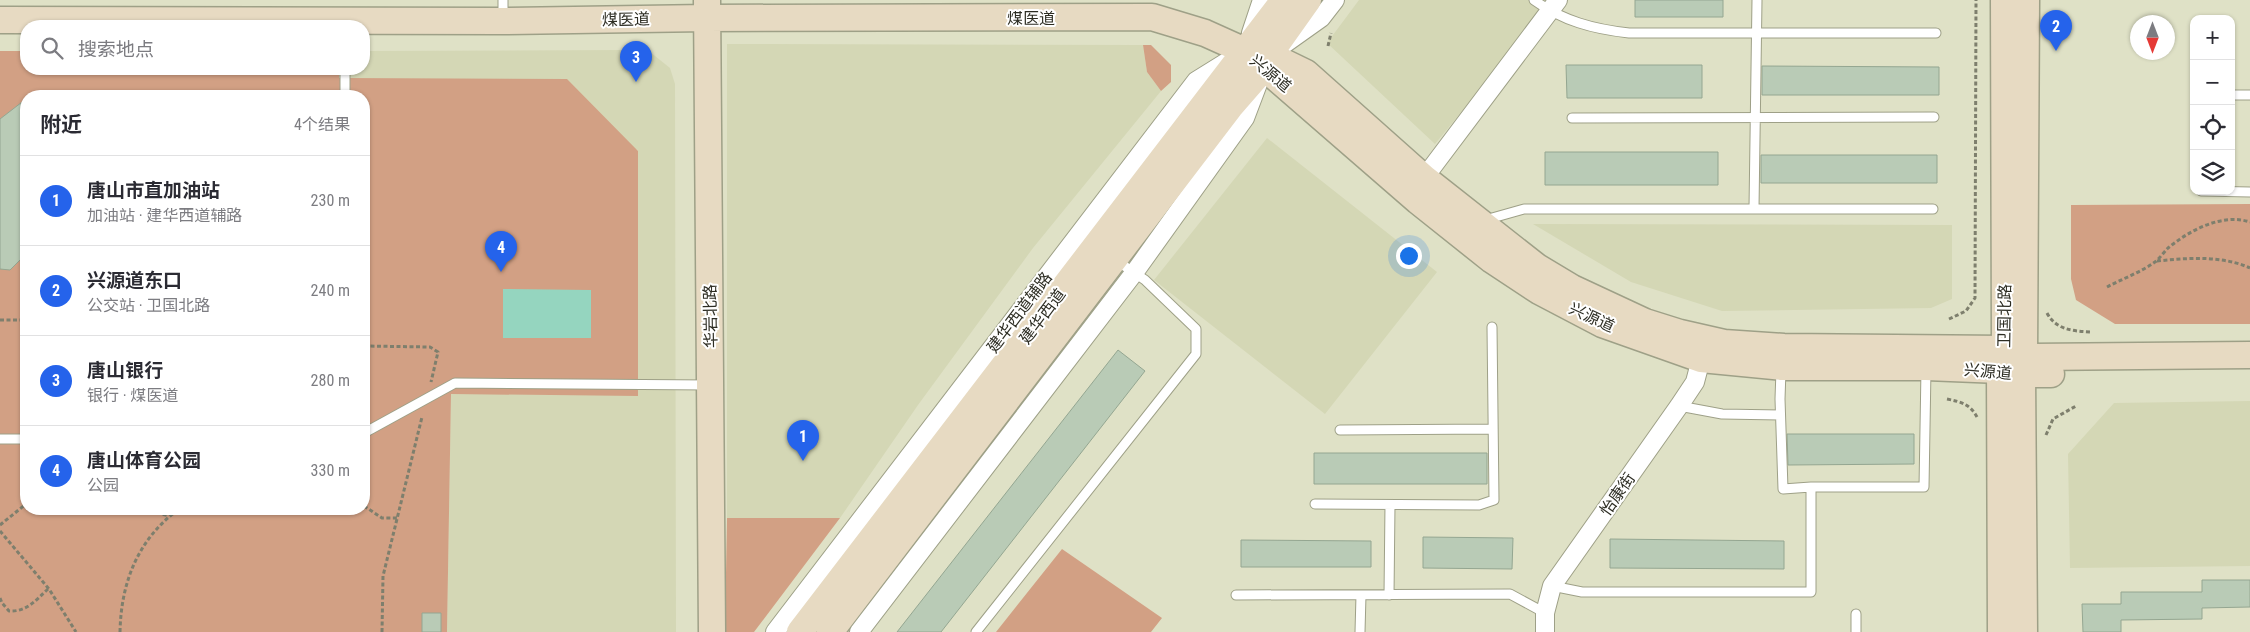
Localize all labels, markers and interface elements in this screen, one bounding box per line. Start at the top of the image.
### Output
street label: 煤医道 [1007,9,1055,28]
street label: 煤医道 [602,10,650,29]
pin: 2 [2040,10,2072,51]
north arrow [2130,15,2175,60]
map controls [2190,15,2235,195]
button: + [2190,15,2235,60]
search box [20,20,370,75]
icon: search [38,34,66,62]
text: 搜索地点 [78,38,154,61]
pin: 3 [620,41,652,82]
street label: 兴源道 [1246,51,1295,96]
button: − [2190,60,2235,105]
button: locate [2190,105,2235,150]
text: 附近 [40,113,82,137]
text: 4个结果 [294,115,350,134]
button: layers [2190,150,2235,195]
text: 唐山市直加油站 [87,179,220,202]
text: 1 [52,191,60,210]
text: 230 m [311,191,350,210]
text: 加油站 · 建华西道辅路 [87,206,242,225]
pin: 4 [485,231,517,272]
your location [1396,243,1422,269]
street label: 建华西道辅路 [982,268,1056,356]
text: 兴源道东口 [87,269,182,292]
text: 2 [52,281,60,300]
text: 240 m [311,281,350,300]
street label: 华岩北路 [700,284,721,348]
street label: 卫国北路 [1994,284,2015,348]
street label: 建华西道 [1015,285,1069,347]
text: 公交站 · 卫国北路 [87,296,210,315]
street label: 兴源道 [1566,299,1618,336]
text: 唐山银行 [87,359,163,382]
street label: 兴源道 [1963,360,2013,383]
text: 3 [52,371,60,390]
text: 280 m [311,371,350,390]
text: 银行 · 煤医道 [87,386,178,405]
pin: 1 [787,420,819,461]
text: 唐山体育公园 [87,449,201,472]
text: 4 [52,461,60,480]
text: 330 m [311,461,350,480]
street label: 怡康街 [1596,469,1639,519]
text: 公园 [87,476,119,495]

